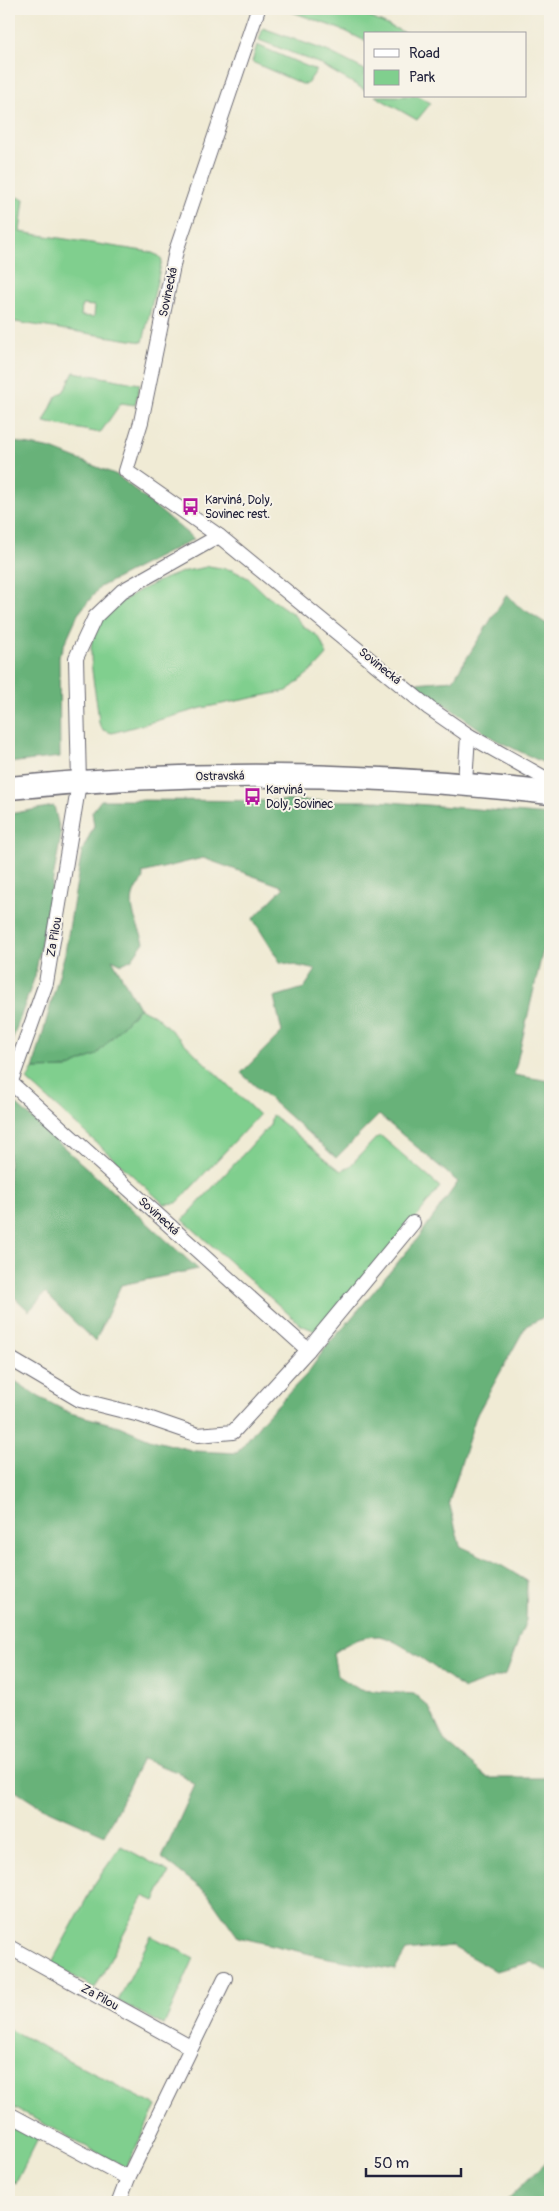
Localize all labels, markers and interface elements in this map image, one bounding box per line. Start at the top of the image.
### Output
legend [364,32,526,98]
text: Road [409,44,440,63]
text: Park [409,68,436,87]
street label: Sovinecká [156,266,181,318]
place label: Karviná, Doly, Sovinec rest. [205,493,273,522]
bus stop icon: Karviná, Doly, Sovinec rest. [181,497,201,517]
street label: Sovinecká [355,645,404,688]
street label: Ostravská [195,769,245,784]
place label: Karviná, Doly, Sovinec [266,783,333,812]
bus stop icon: Karviná, Doly, Sovinec [242,787,262,807]
street label: Za Pilou [44,916,65,958]
street label: Sovinecká [135,1194,183,1239]
street label: Za Pilou [78,1981,121,2014]
scale bar [366,2146,462,2178]
text: 50 m [374,2154,409,2173]

